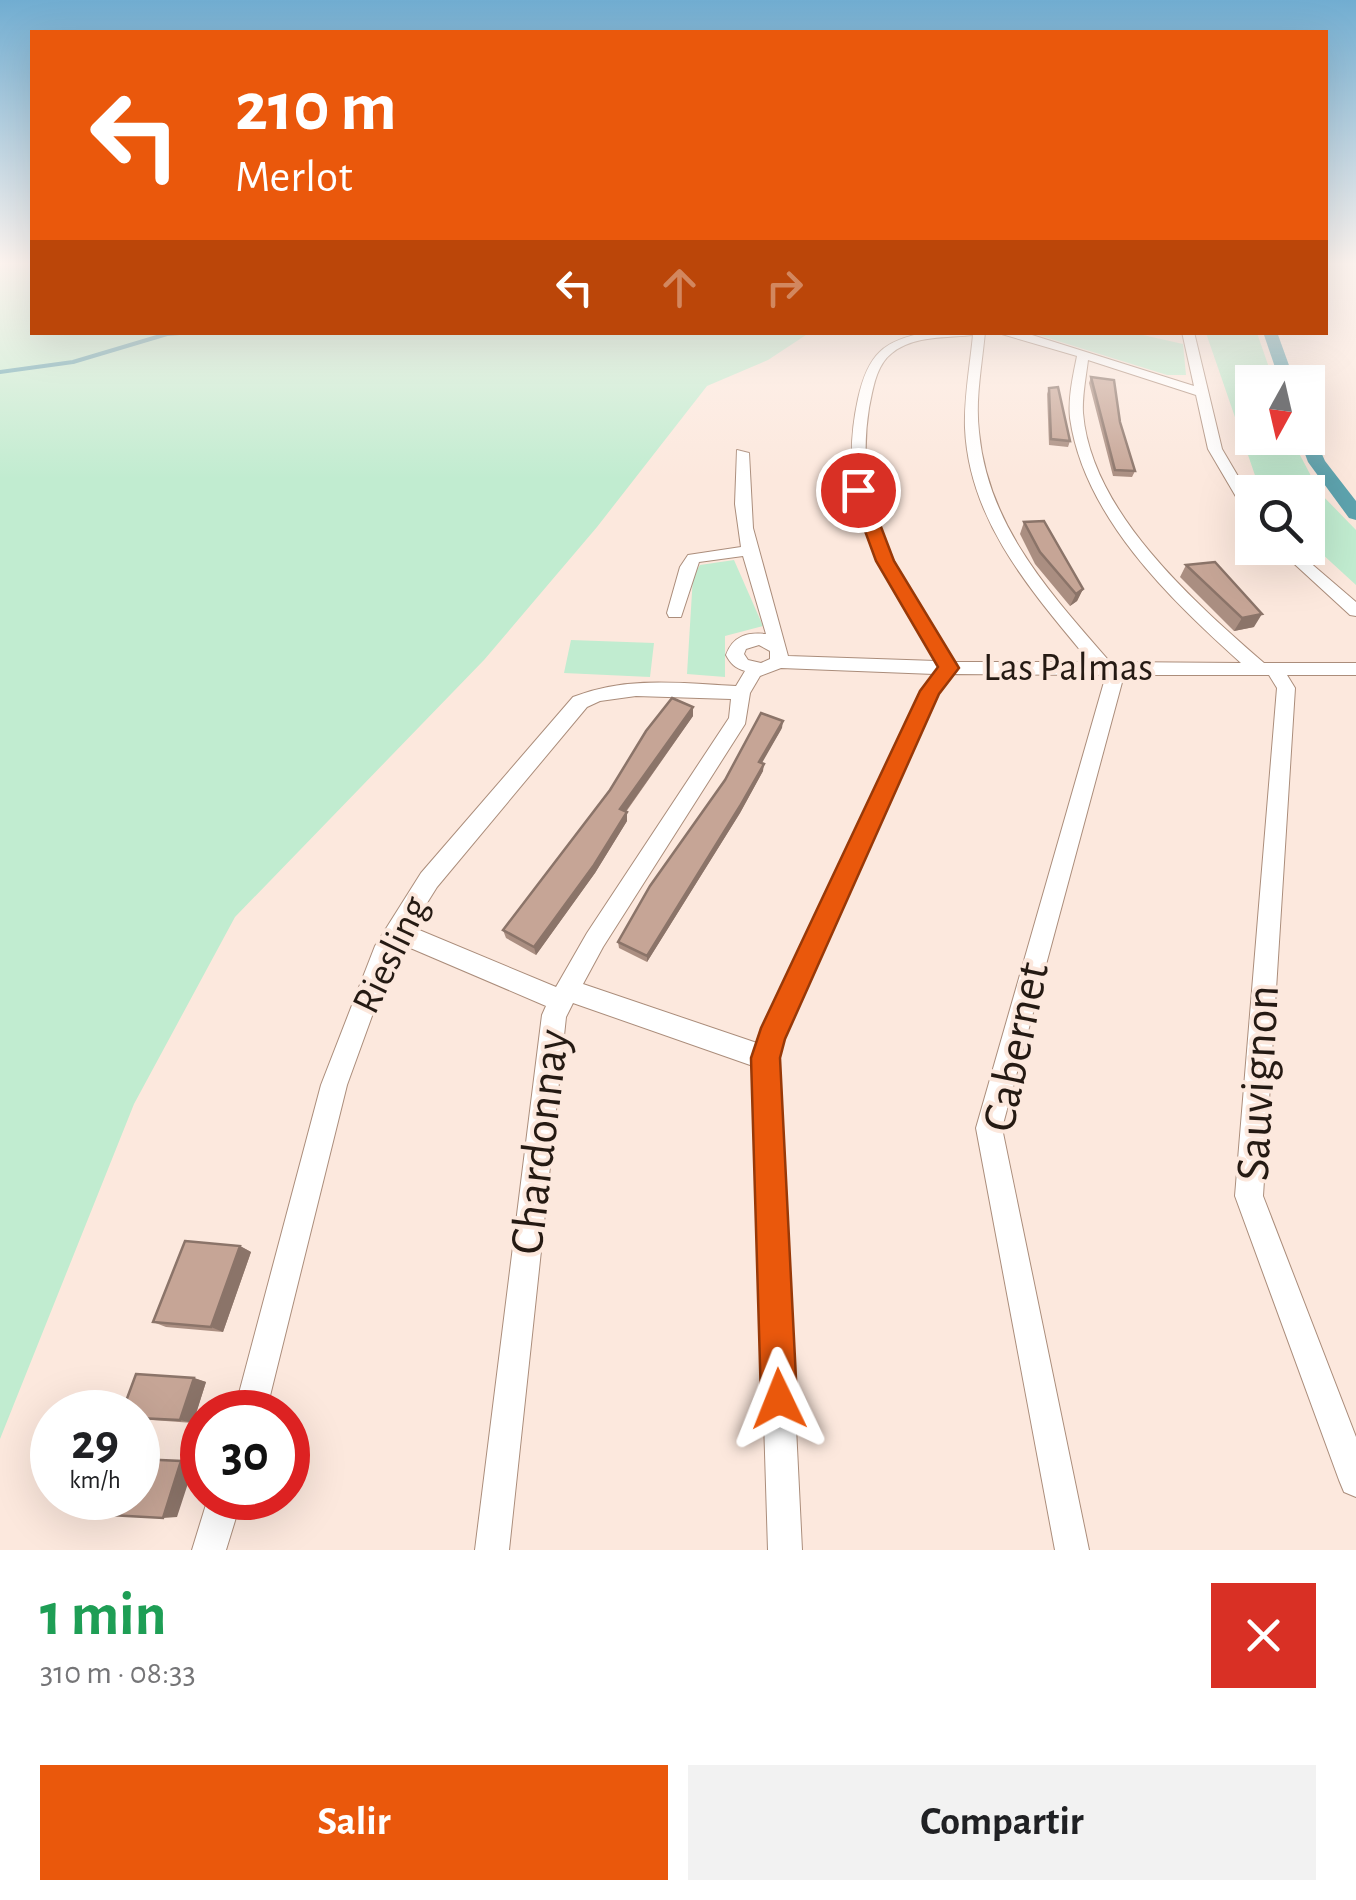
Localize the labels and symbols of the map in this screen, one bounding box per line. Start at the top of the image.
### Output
north arrow [1235,365,1325,455]
pin [816,448,901,533]
street label: Las Palmas [983,648,1153,688]
street label: Riesling [346,890,437,1020]
street label: Cabernet [976,958,1058,1136]
street label: Sauvignon [1230,984,1288,1182]
street label: Chardonnay [503,1027,579,1257]
position arrow [727,1347,831,1451]
speed limit sign: 30 [180,1390,310,1520]

